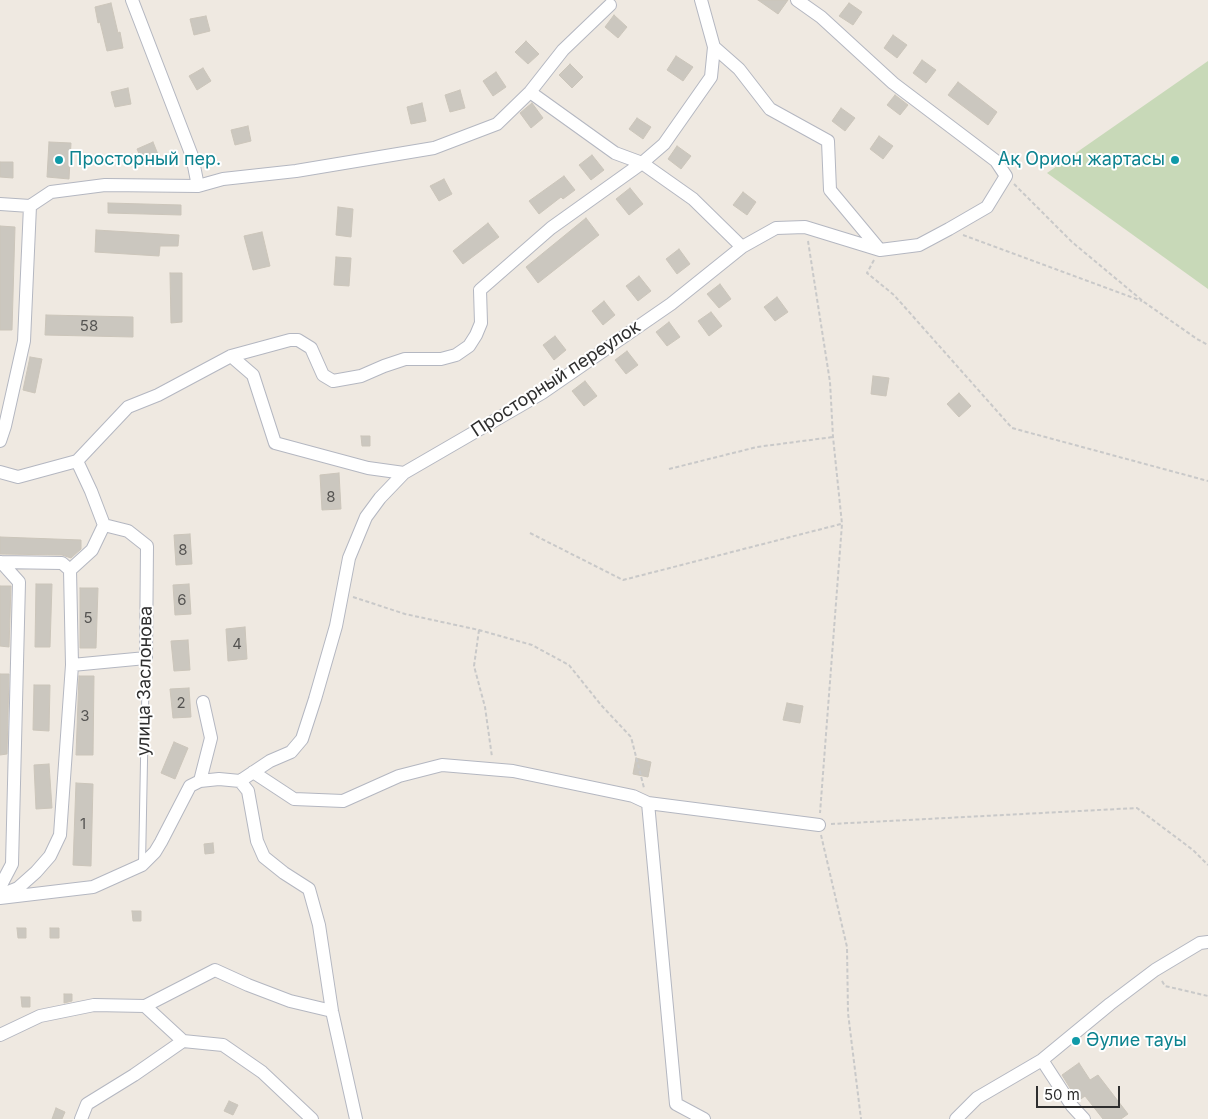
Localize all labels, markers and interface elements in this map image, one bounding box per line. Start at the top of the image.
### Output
place label: Просторный пер. [69,149,221,171]
place label: Ақ Орион жартасы [998,149,1165,171]
marker: Просторный пер. [53,154,65,166]
marker: Ақ Орион жартасы [1169,154,1181,166]
street label: Просторный переулок [467,316,645,442]
house number: 58 [80,317,98,335]
house number: 8 [326,488,336,506]
house number: 8 [178,541,188,559]
house number: 6 [177,591,187,609]
street label: улица Заслонова [133,606,157,756]
house number: 5 [83,609,93,627]
house number: 4 [232,635,242,653]
house number: 2 [176,694,186,712]
house number: 3 [80,707,90,725]
house number: 1 [80,815,86,833]
place label: Әулие тауы [1086,1030,1187,1052]
marker: Әулие тауы [1070,1035,1082,1047]
scale bar [1038,1076,1122,1108]
text: 50 m [1044,1085,1080,1104]

